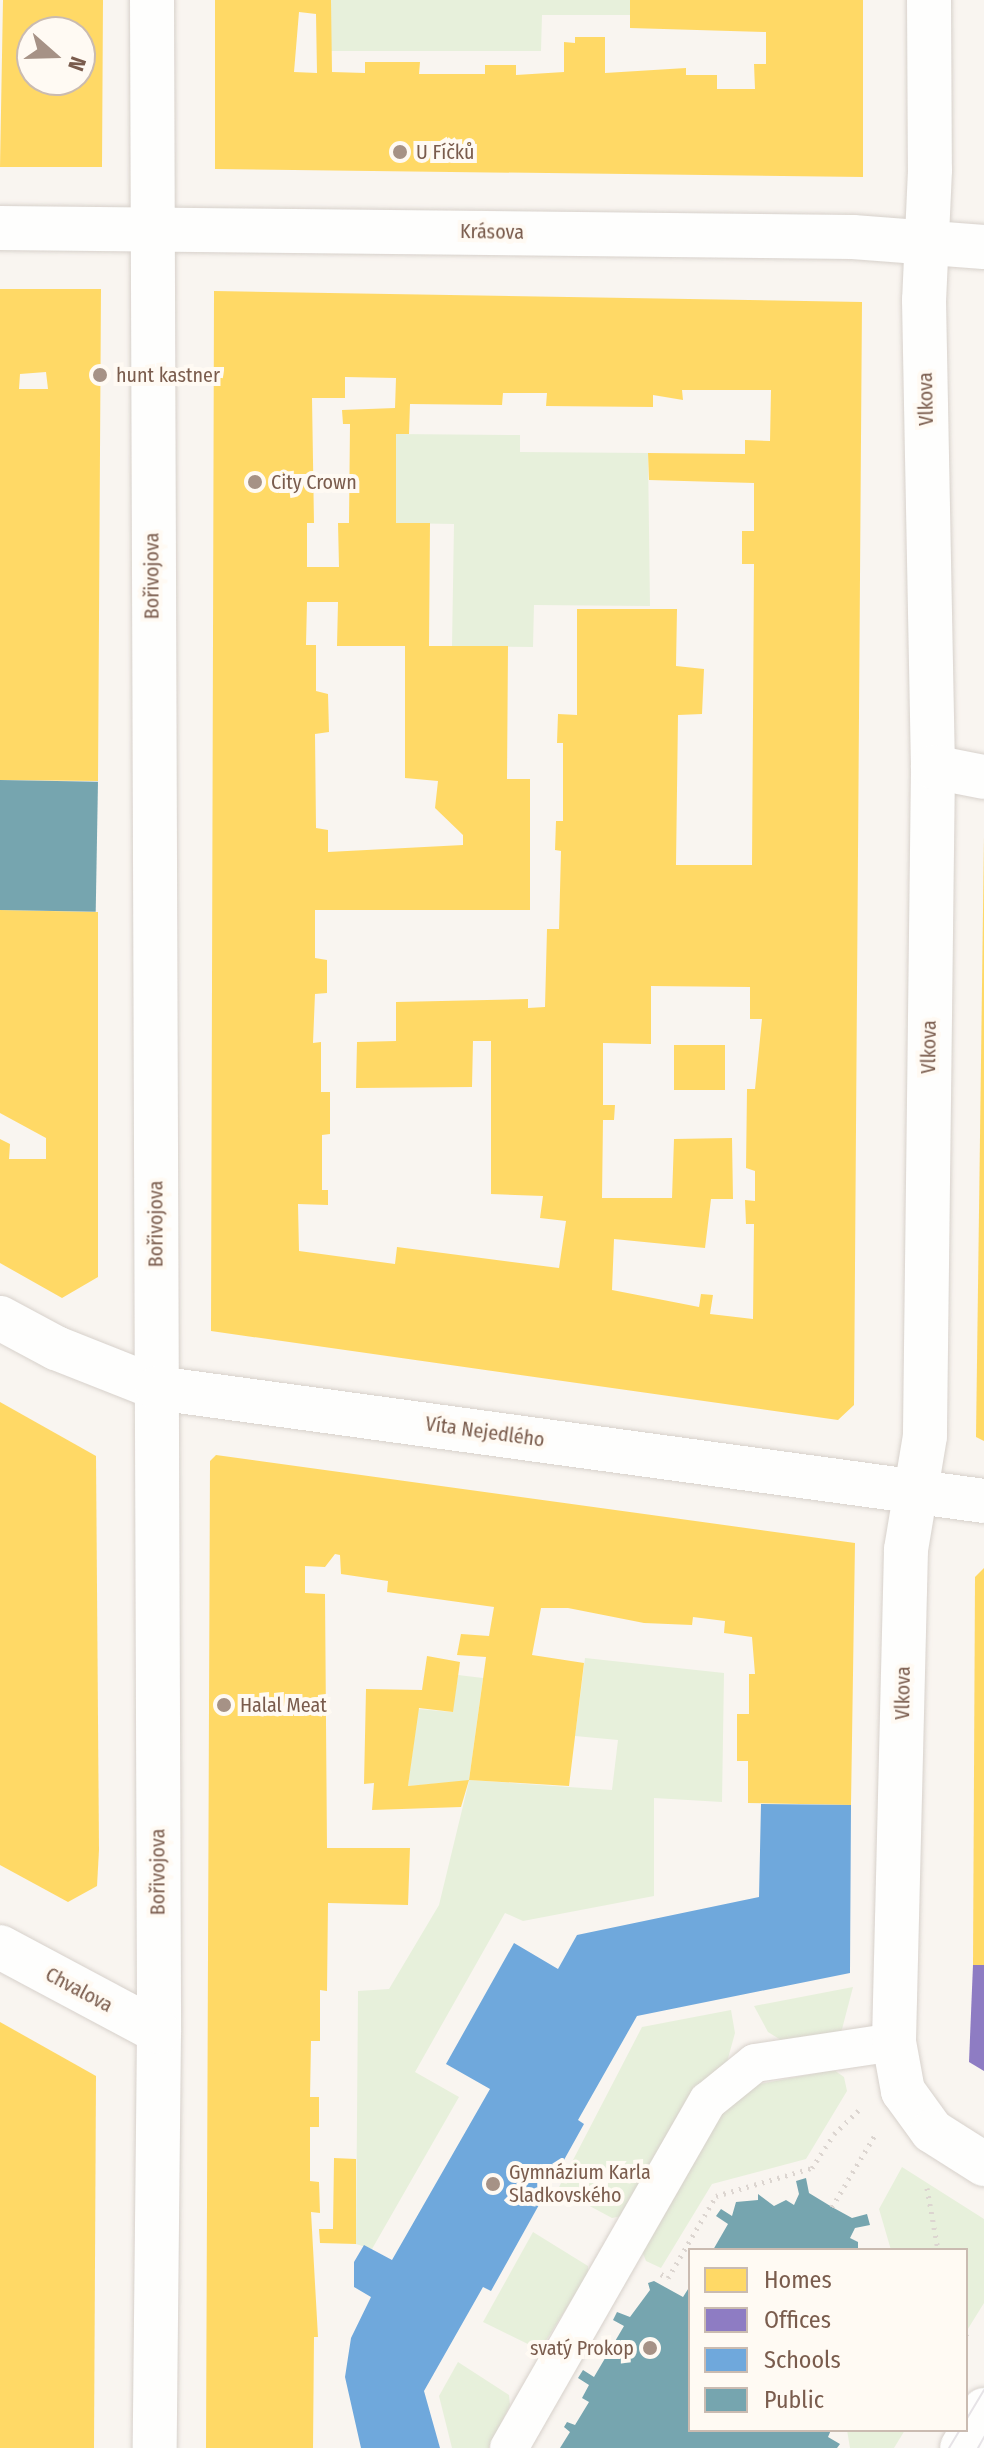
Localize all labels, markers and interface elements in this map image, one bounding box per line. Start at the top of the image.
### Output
north arrow [16,16,96,96]
text: N [62,53,92,75]
place label: U Fíčků [416,140,474,164]
marker: U Fíčků [391,143,409,161]
street label: Krásova [460,219,524,245]
place label: hunt kastner [116,363,220,387]
marker: hunt kastner [91,366,109,384]
street label: Vlkova [914,372,938,426]
place label: City Crown [271,470,357,494]
marker: City Crown [246,473,264,491]
street label: Bořivojova [140,533,164,619]
street label: Vlkova [917,1020,941,1074]
street label: Bořivojova [144,1181,168,1267]
street label: Víta Nejedlého [424,1412,546,1452]
street label: Vlkova [891,1666,915,1720]
place label: Halal Meat [240,1693,327,1717]
marker: Halal Meat [215,1696,233,1714]
street label: Bořivojova [146,1829,170,1915]
street label: Chvalova [41,1962,117,2018]
place label: Gymnázium Karla Sladkovského [509,2160,651,2207]
marker: Gymnázium Karla Sladkovského [484,2175,502,2193]
legend [688,2248,968,2432]
text: Homes [764,2266,832,2294]
text: Offices [764,2306,831,2334]
place label: svatý Prokop [530,2336,634,2360]
marker: svatý Prokop [641,2339,659,2357]
text: Schools [764,2346,841,2374]
text: Public [764,2386,824,2414]

